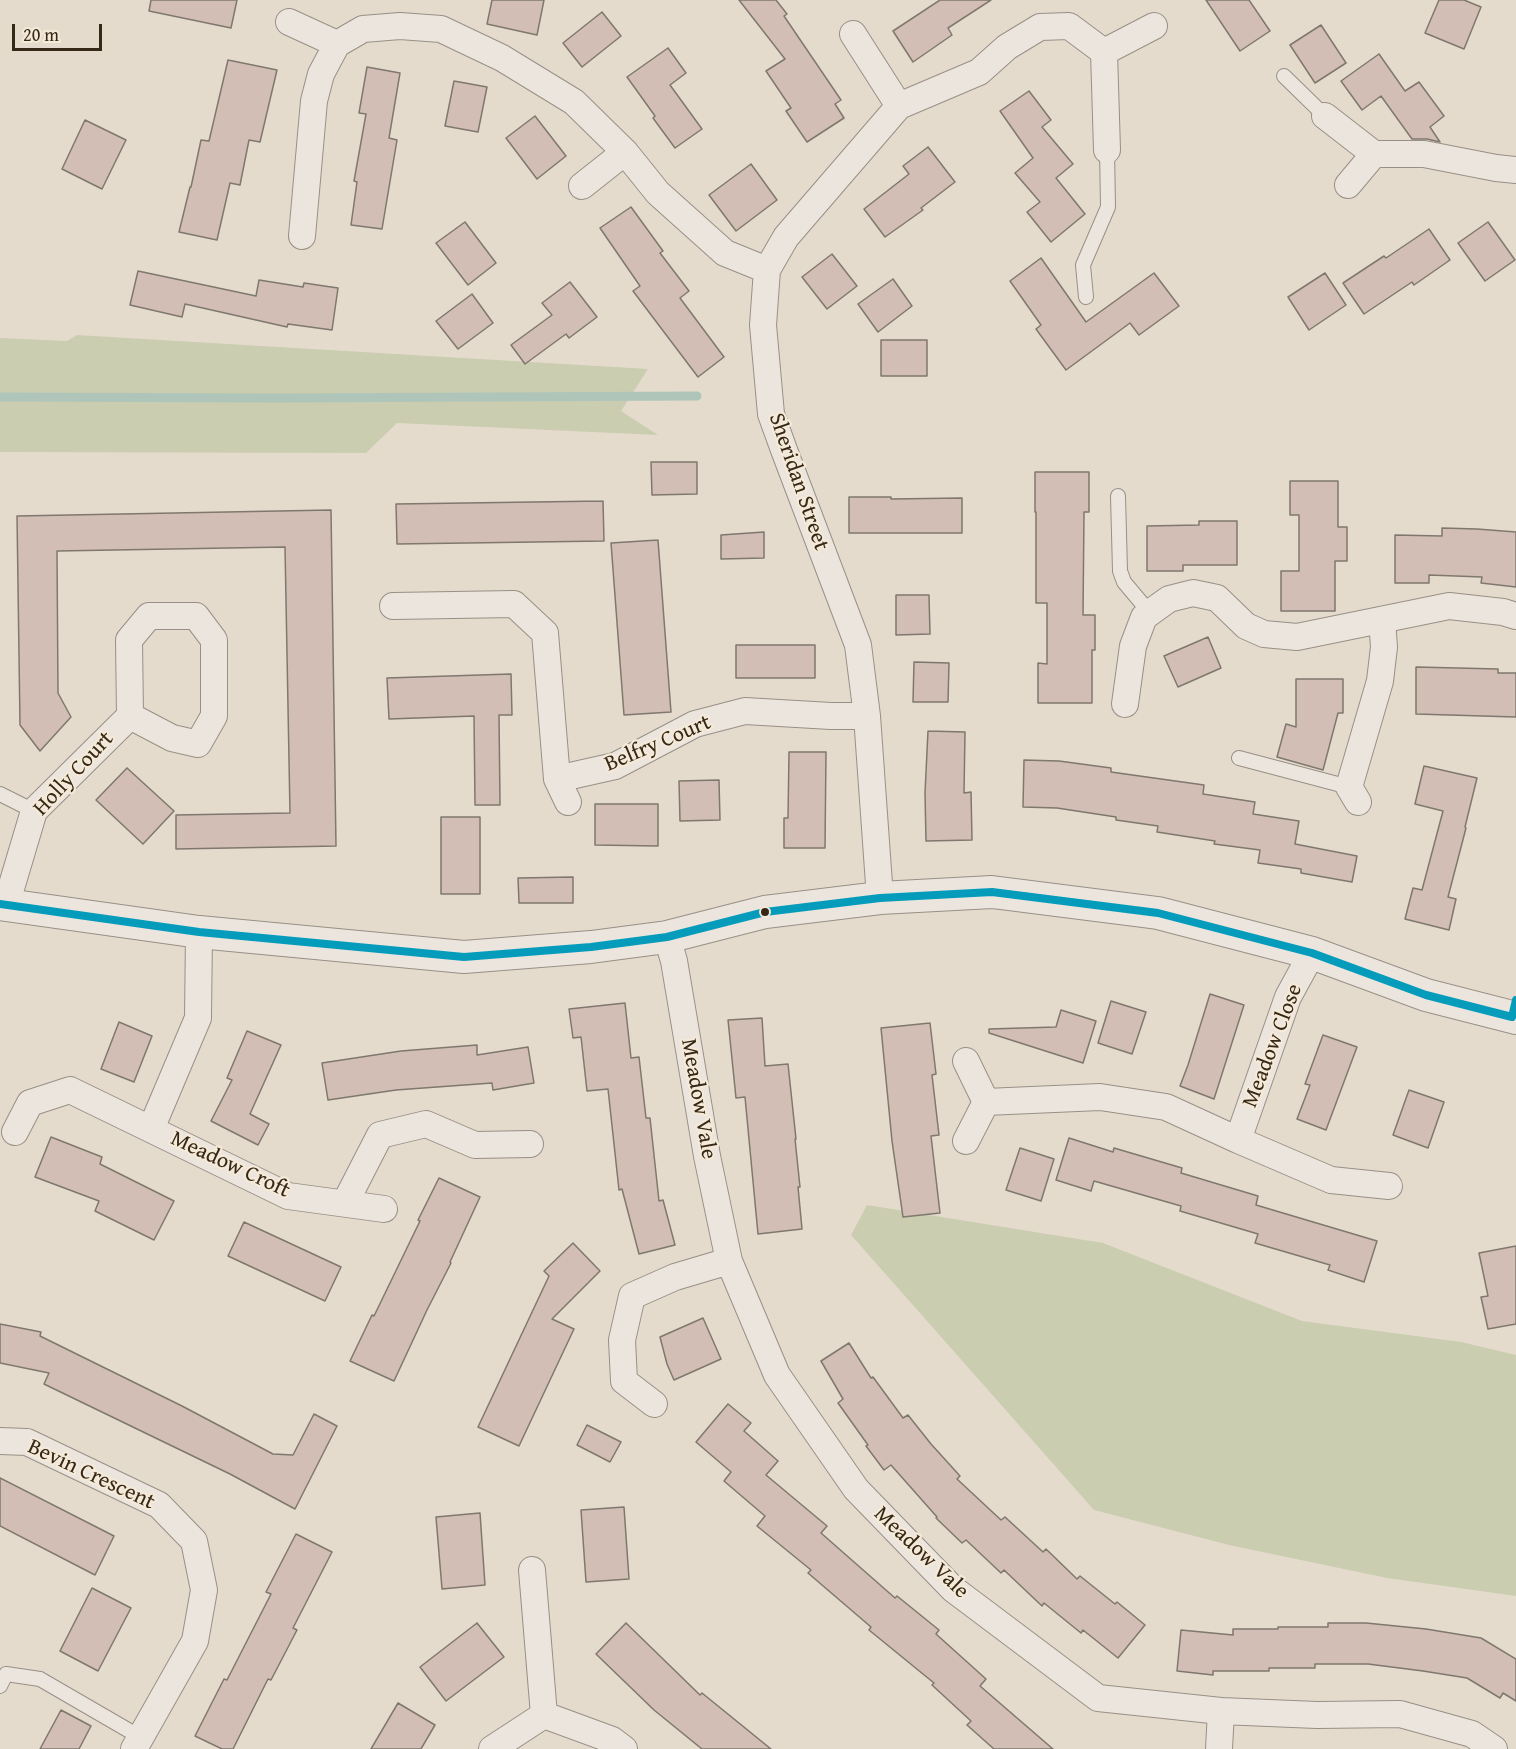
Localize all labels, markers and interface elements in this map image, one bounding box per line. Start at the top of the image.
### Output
scale bar [15,12,105,50]
text: 20 m [23,21,59,48]
street label: Sheridan Street [762,410,834,554]
street label: Belfry Court [601,710,715,778]
street label: Holly Court [28,726,120,822]
unlabelled marker [759,906,771,918]
street label: Meadow Close [1237,980,1309,1112]
street label: Meadow Vale [674,1037,722,1161]
street label: Meadow Croft [166,1126,294,1204]
street label: Bevin Crescent [23,1434,159,1516]
street label: Meadow Vale [868,1501,974,1605]

